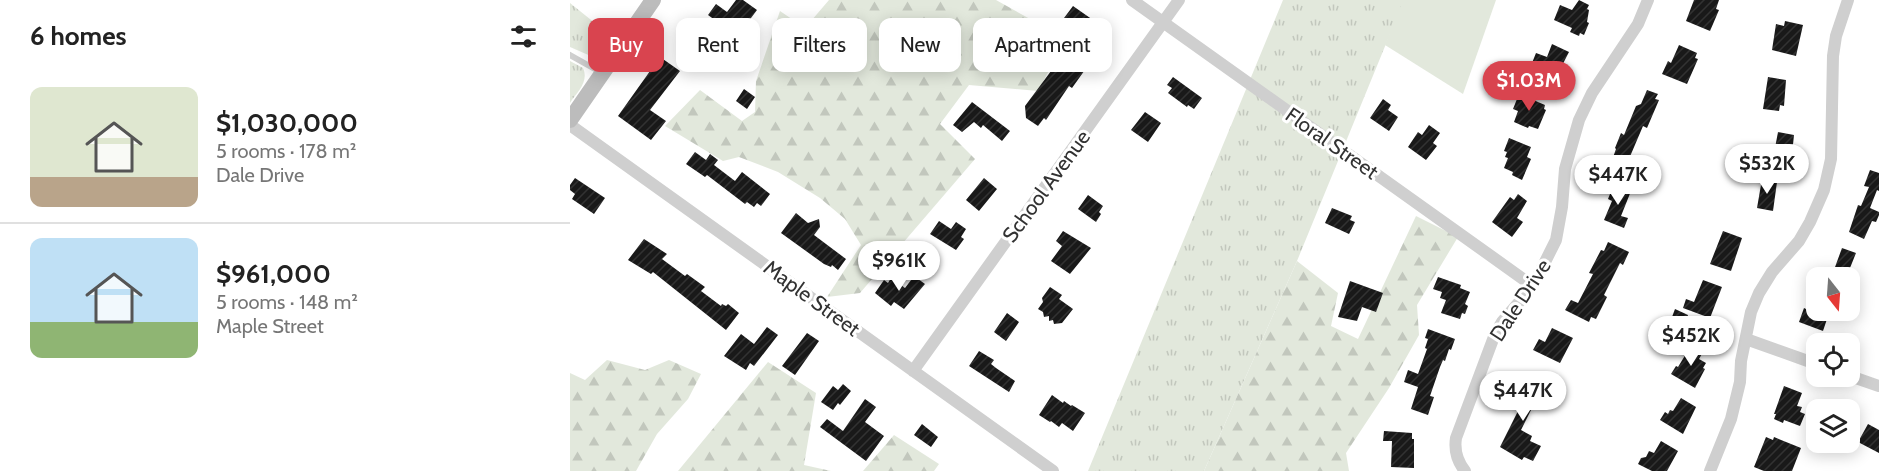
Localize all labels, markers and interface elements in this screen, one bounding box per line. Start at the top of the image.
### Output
chip: Buy [588,18,664,72]
chip: Rent [676,18,760,72]
chip: Filters [772,18,867,72]
chip: New [879,18,961,72]
chip: Apartment [973,18,1112,72]
text: 6 homes [30,20,127,52]
icon: filters [507,20,540,53]
pin: $1.03M [1480,61,1578,112]
text: $1.03M [1497,68,1561,92]
street label: Floral Street [1281,102,1383,184]
text: $1,030,000 [216,107,358,139]
icon: home [78,111,150,183]
street label: School Avenue [997,125,1095,247]
text: 5 rooms · 178 m² [216,139,356,163]
pin: $532K [1725,144,1809,195]
text: $532K [1739,151,1795,175]
pin: $447K [1576,155,1660,206]
text: $447K [1588,162,1648,186]
text: Dale Drive [216,163,304,187]
pin: $961K [857,241,941,292]
text: $961K [872,248,926,272]
street label: Dale Drive [1484,254,1556,346]
street label: Maple Street [759,255,865,341]
text: $961,000 [216,258,331,290]
icon: home [78,262,150,334]
north arrow [1806,267,1860,321]
map controls [1806,267,1860,453]
text: 5 rooms · 148 m² [216,290,358,314]
text: Maple Street [216,314,324,338]
pin: $452K [1649,316,1733,367]
text: $452K [1662,323,1720,347]
button: locate [1806,333,1860,387]
pin: $447K [1481,371,1565,422]
text: $447K [1493,378,1553,402]
button: layers [1806,399,1860,453]

